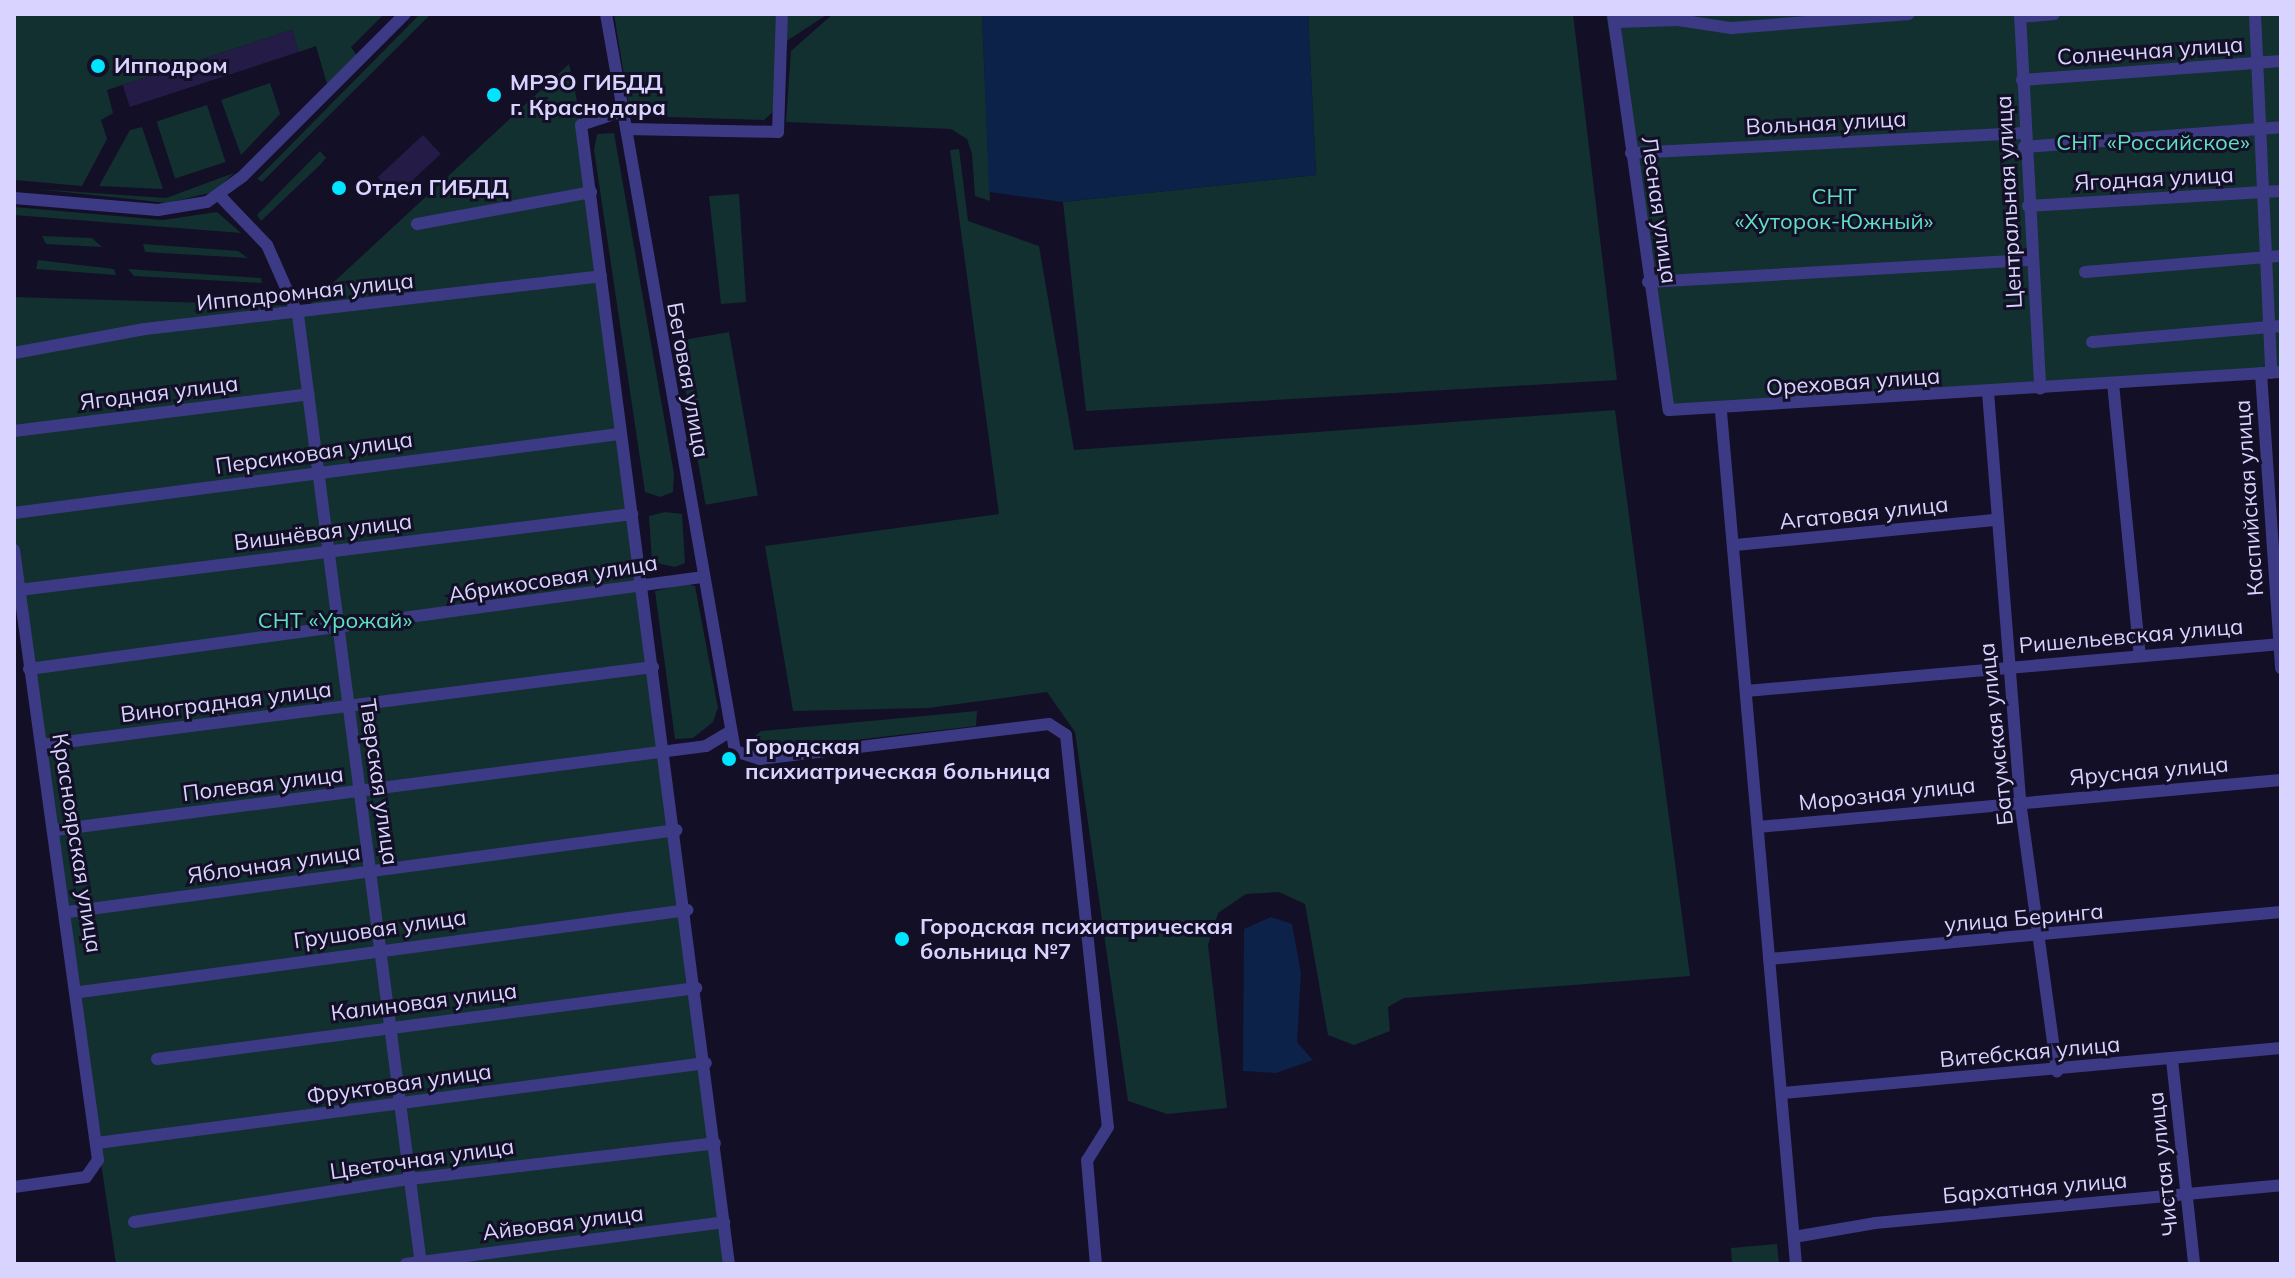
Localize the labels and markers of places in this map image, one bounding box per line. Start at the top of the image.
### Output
place label: Ипподром [114,53,228,79]
marker: Ипподром [89,57,107,75]
place label: МРЭО ГИБДД г. Краснодара [510,69,666,120]
marker: МРЭО ГИБДД г. Краснодара [485,86,503,104]
place label: Отдел ГИБДД [355,175,509,201]
marker: Отдел ГИБДД [330,179,348,197]
place label: Городская психиатрическая больница [745,733,1050,784]
marker: Городская психиатрическая больница [720,750,738,768]
place label: Городская психиатрическая больница №7 [920,913,1233,964]
marker: Городская психиатрическая больница №7 [891,928,913,950]

